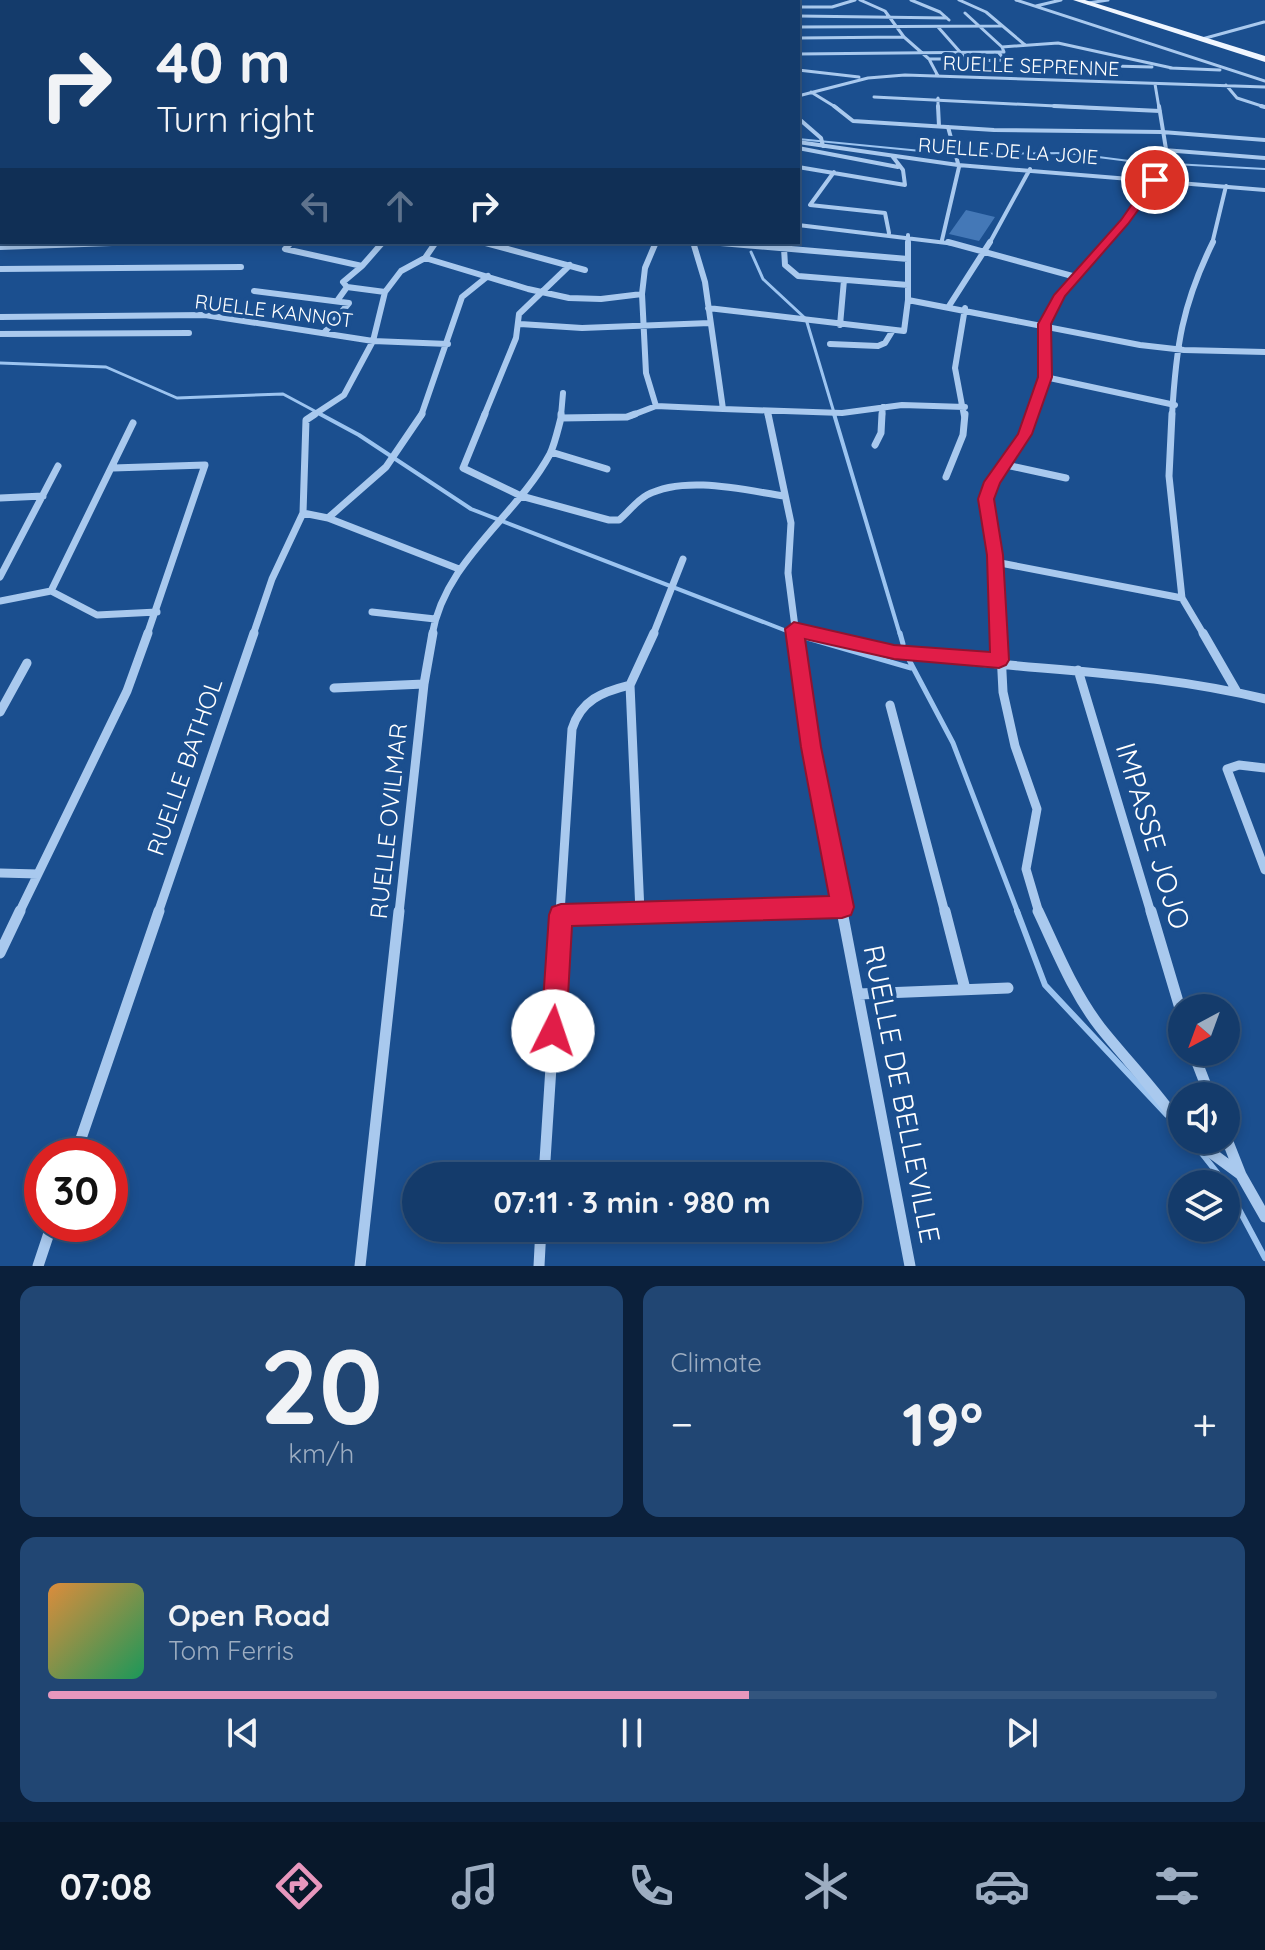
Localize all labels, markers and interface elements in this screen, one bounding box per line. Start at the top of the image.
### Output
text: 40 m [156,27,291,97]
icon: right [24,32,128,136]
street label: RUELLE SEPRENNE [942,50,1120,81]
text: Turn right [156,96,315,141]
street label: RUELLE DE LA JOIE [917,132,1099,169]
pin [1121,146,1189,214]
icon: arrive [1133,158,1177,202]
icon: left [294,184,338,228]
icon: ahead [378,184,422,228]
icon: right [462,184,506,228]
street label: RUELLE KANNOT [193,288,355,333]
street label: RUELLE BATHOL [140,674,228,859]
street label: RUELLE OVILMAR [363,721,413,920]
street label: IMPASSE JOJO [1108,738,1198,933]
street label: RUELLE DE BELLEVILLE [856,942,949,1246]
position arrow [511,989,595,1073]
north arrow [1168,994,1240,1066]
map controls [1168,994,1240,1242]
button: sound [1168,1082,1240,1154]
speed limit sign: 30 [24,1138,128,1242]
button: layers [1168,1170,1240,1242]
text: 07:11 · 3 min · 980 m [493,1183,771,1221]
text: 20 [260,1320,383,1450]
text: Climate [671,1346,762,1379]
text: 19° [902,1386,983,1461]
text: − [671,1396,693,1451]
text: + [1192,1396,1217,1451]
text: km/h [288,1437,354,1470]
text: Open Road [168,1596,330,1634]
text: Tom Ferris [168,1634,294,1667]
icon: previous [221,1711,265,1755]
icon: pause [610,1711,654,1755]
icon: next [1000,1711,1044,1755]
icon: directions [271,1858,327,1914]
icon: music [447,1858,503,1914]
icon: phone [623,1858,679,1914]
icon: climate [798,1858,854,1914]
icon: car [974,1858,1030,1914]
icon: filters [1149,1858,1205,1914]
text: 07:08 [60,1864,152,1909]

